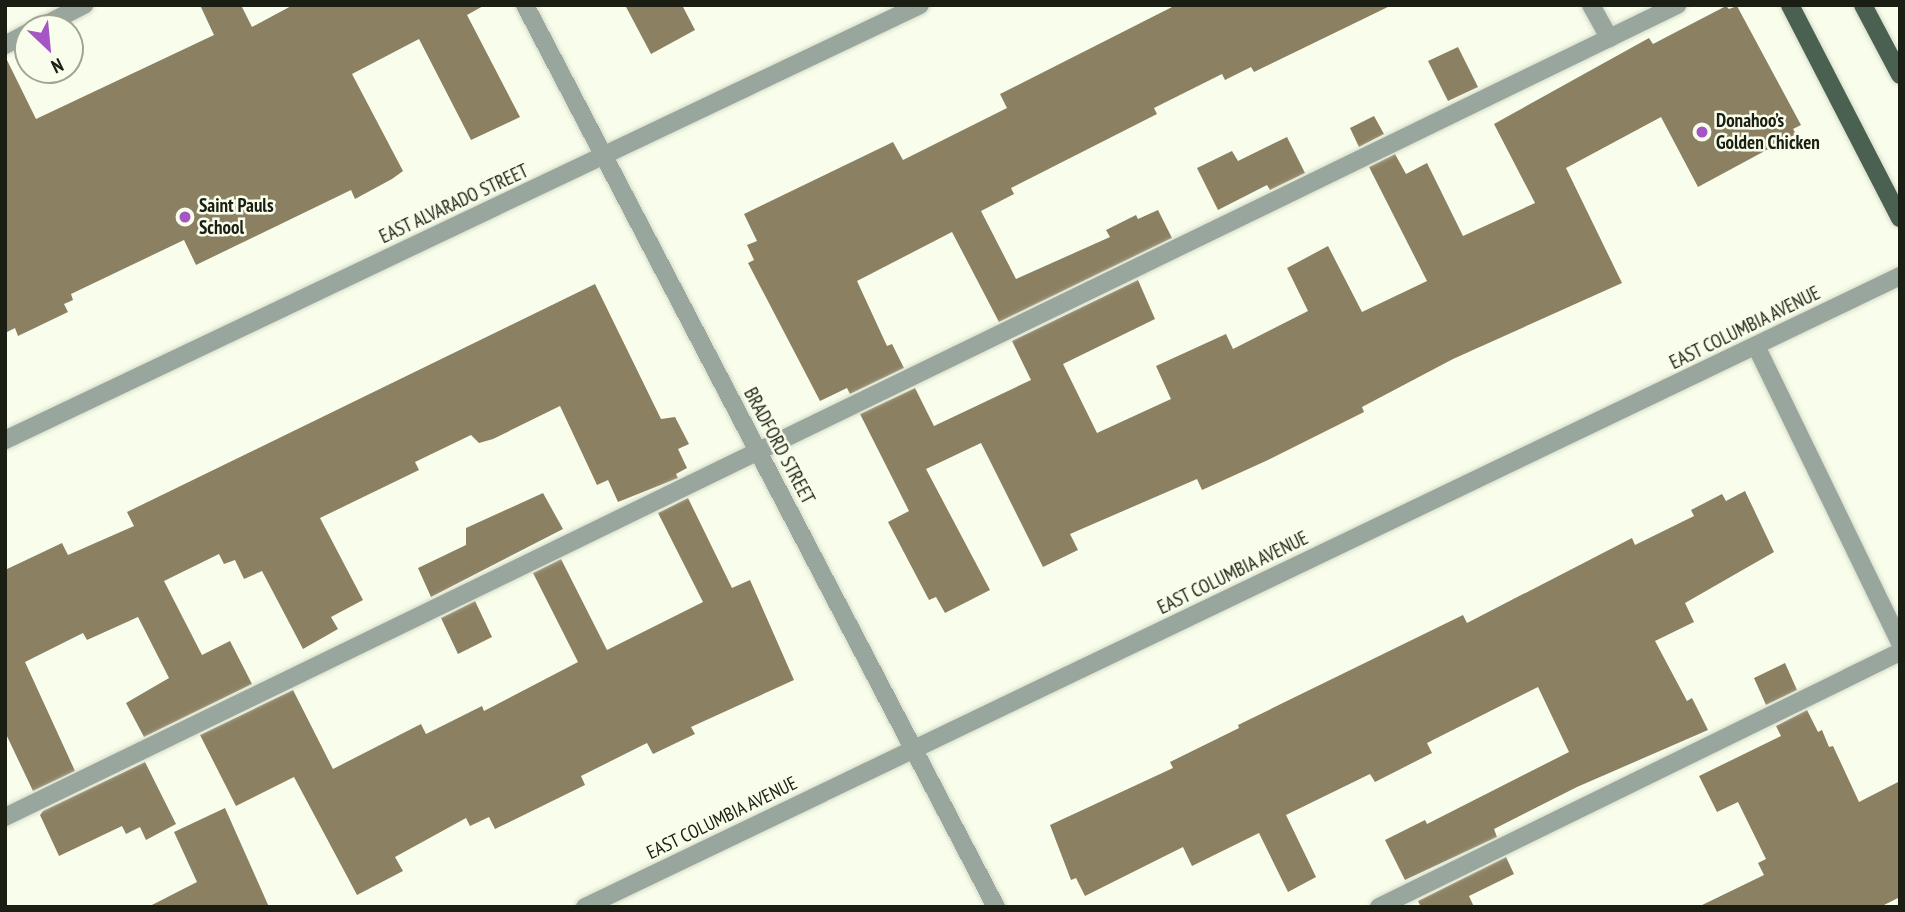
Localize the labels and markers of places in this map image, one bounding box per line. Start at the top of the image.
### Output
place label: Donahoo’s Golden Chicken [1716,110,1820,154]
marker: Donahoo’s Golden Chicken [1694,124,1710,140]
place label: Saint Pauls School [199,195,274,239]
marker: Saint Pauls School [177,209,193,225]

